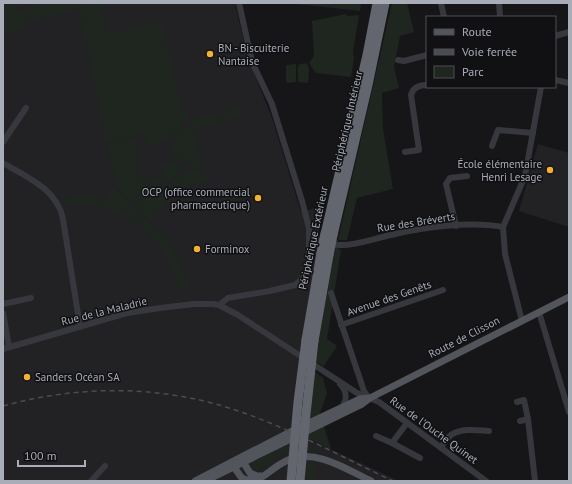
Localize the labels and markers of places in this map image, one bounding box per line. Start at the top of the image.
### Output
place label: BN - Biscuiterie Nantaise [218,41,290,68]
marker: BN - Biscuiterie Nantaise [205,49,215,59]
place label: École élémentaire Henri Lesage [457,157,542,184]
marker: École élémentaire Henri Lesage [545,165,555,175]
place label: OCP (office commercial pharmaceutique) [142,185,251,212]
marker: OCP (office commercial pharmaceutique) [253,193,263,203]
place label: Forminox [205,242,250,256]
marker: Forminox [192,244,202,254]
place label: Sanders Océan SA [35,370,120,384]
marker: Sanders Océan SA [22,372,32,382]

